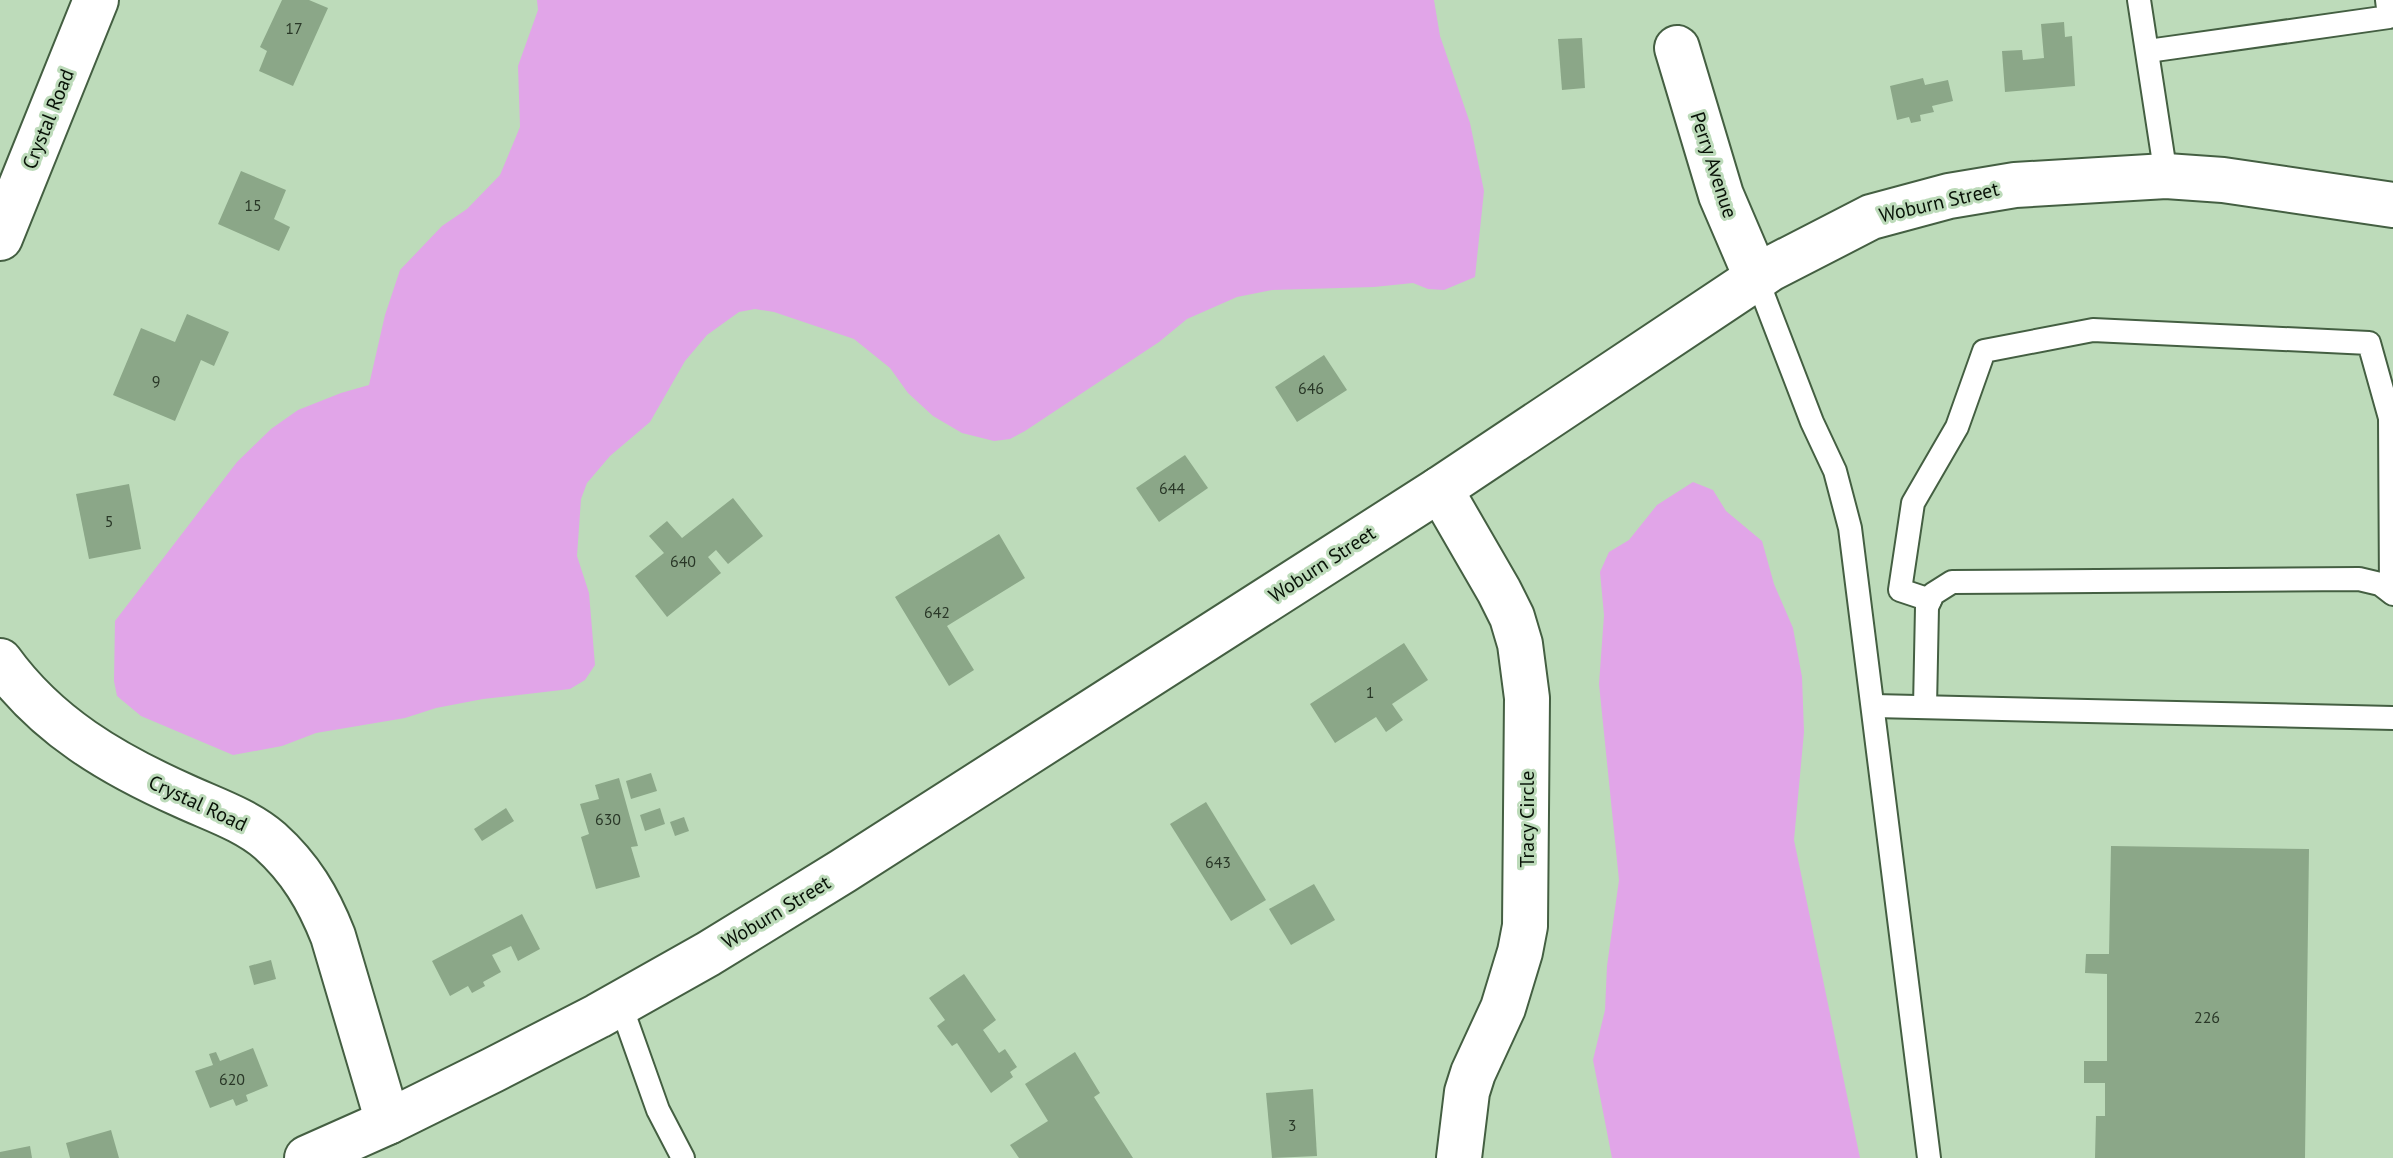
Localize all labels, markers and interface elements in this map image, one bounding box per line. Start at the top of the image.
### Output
house number: 17 [285,18,303,38]
street label: Crystal Road [16,65,80,173]
street label: Perry Avenue [1685,109,1743,221]
street label: Woburn Street [1877,176,2002,228]
house number: 15 [244,195,262,215]
house number: 9 [152,371,160,391]
house number: 646 [1298,378,1324,398]
house number: 644 [1159,478,1185,498]
house number: 5 [105,511,113,531]
street label: Woburn Street [1264,520,1380,608]
house number: 640 [670,551,696,571]
house number: 642 [924,602,950,622]
house number: 1 [1366,682,1374,702]
street label: Crystal Road [145,769,251,837]
street label: Tracy Circle [1514,770,1540,868]
house number: 630 [595,809,621,829]
house number: 643 [1205,852,1231,872]
street label: Woburn Street [717,869,835,955]
house number: 226 [2194,1007,2220,1027]
house number: 620 [219,1069,245,1089]
house number: 3 [1288,1115,1296,1135]

